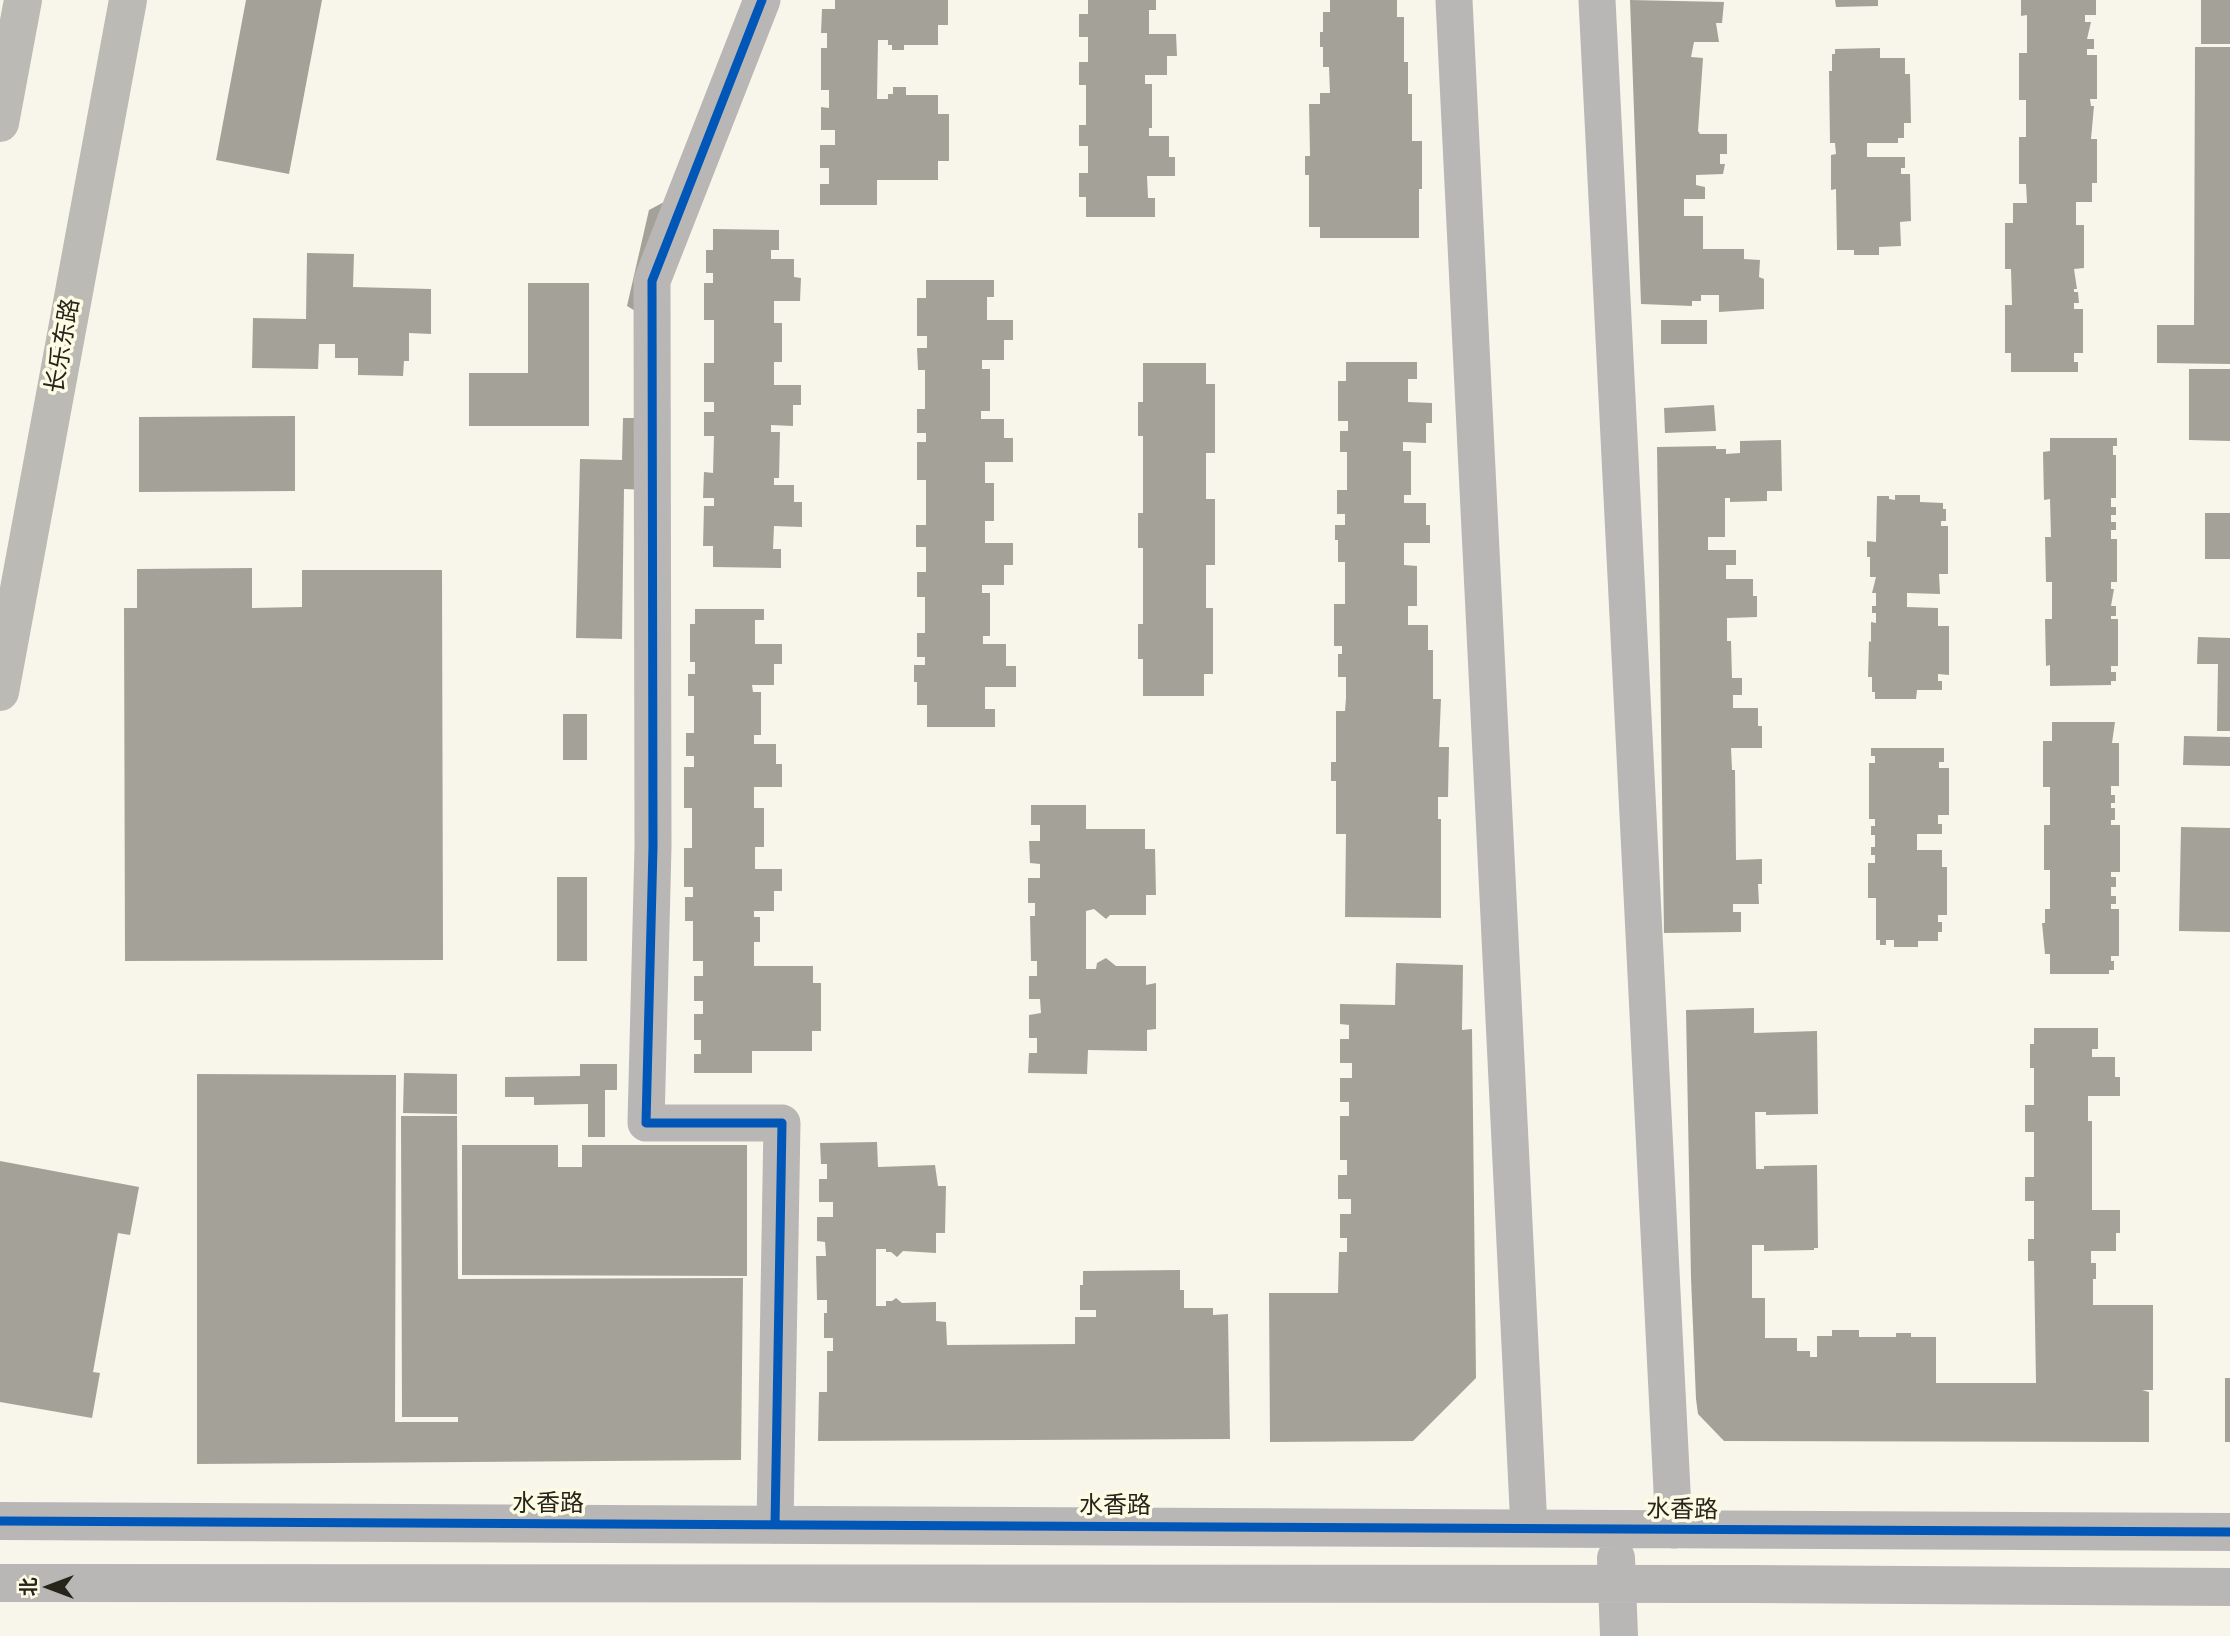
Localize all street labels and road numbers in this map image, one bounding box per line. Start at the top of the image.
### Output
street label: 长乐东路 [41,296,87,396]
street label: 水香路 [512,1491,584,1519]
street label: 水香路 [1079,1493,1151,1521]
street label: 水香路 [1646,1496,1718,1526]

